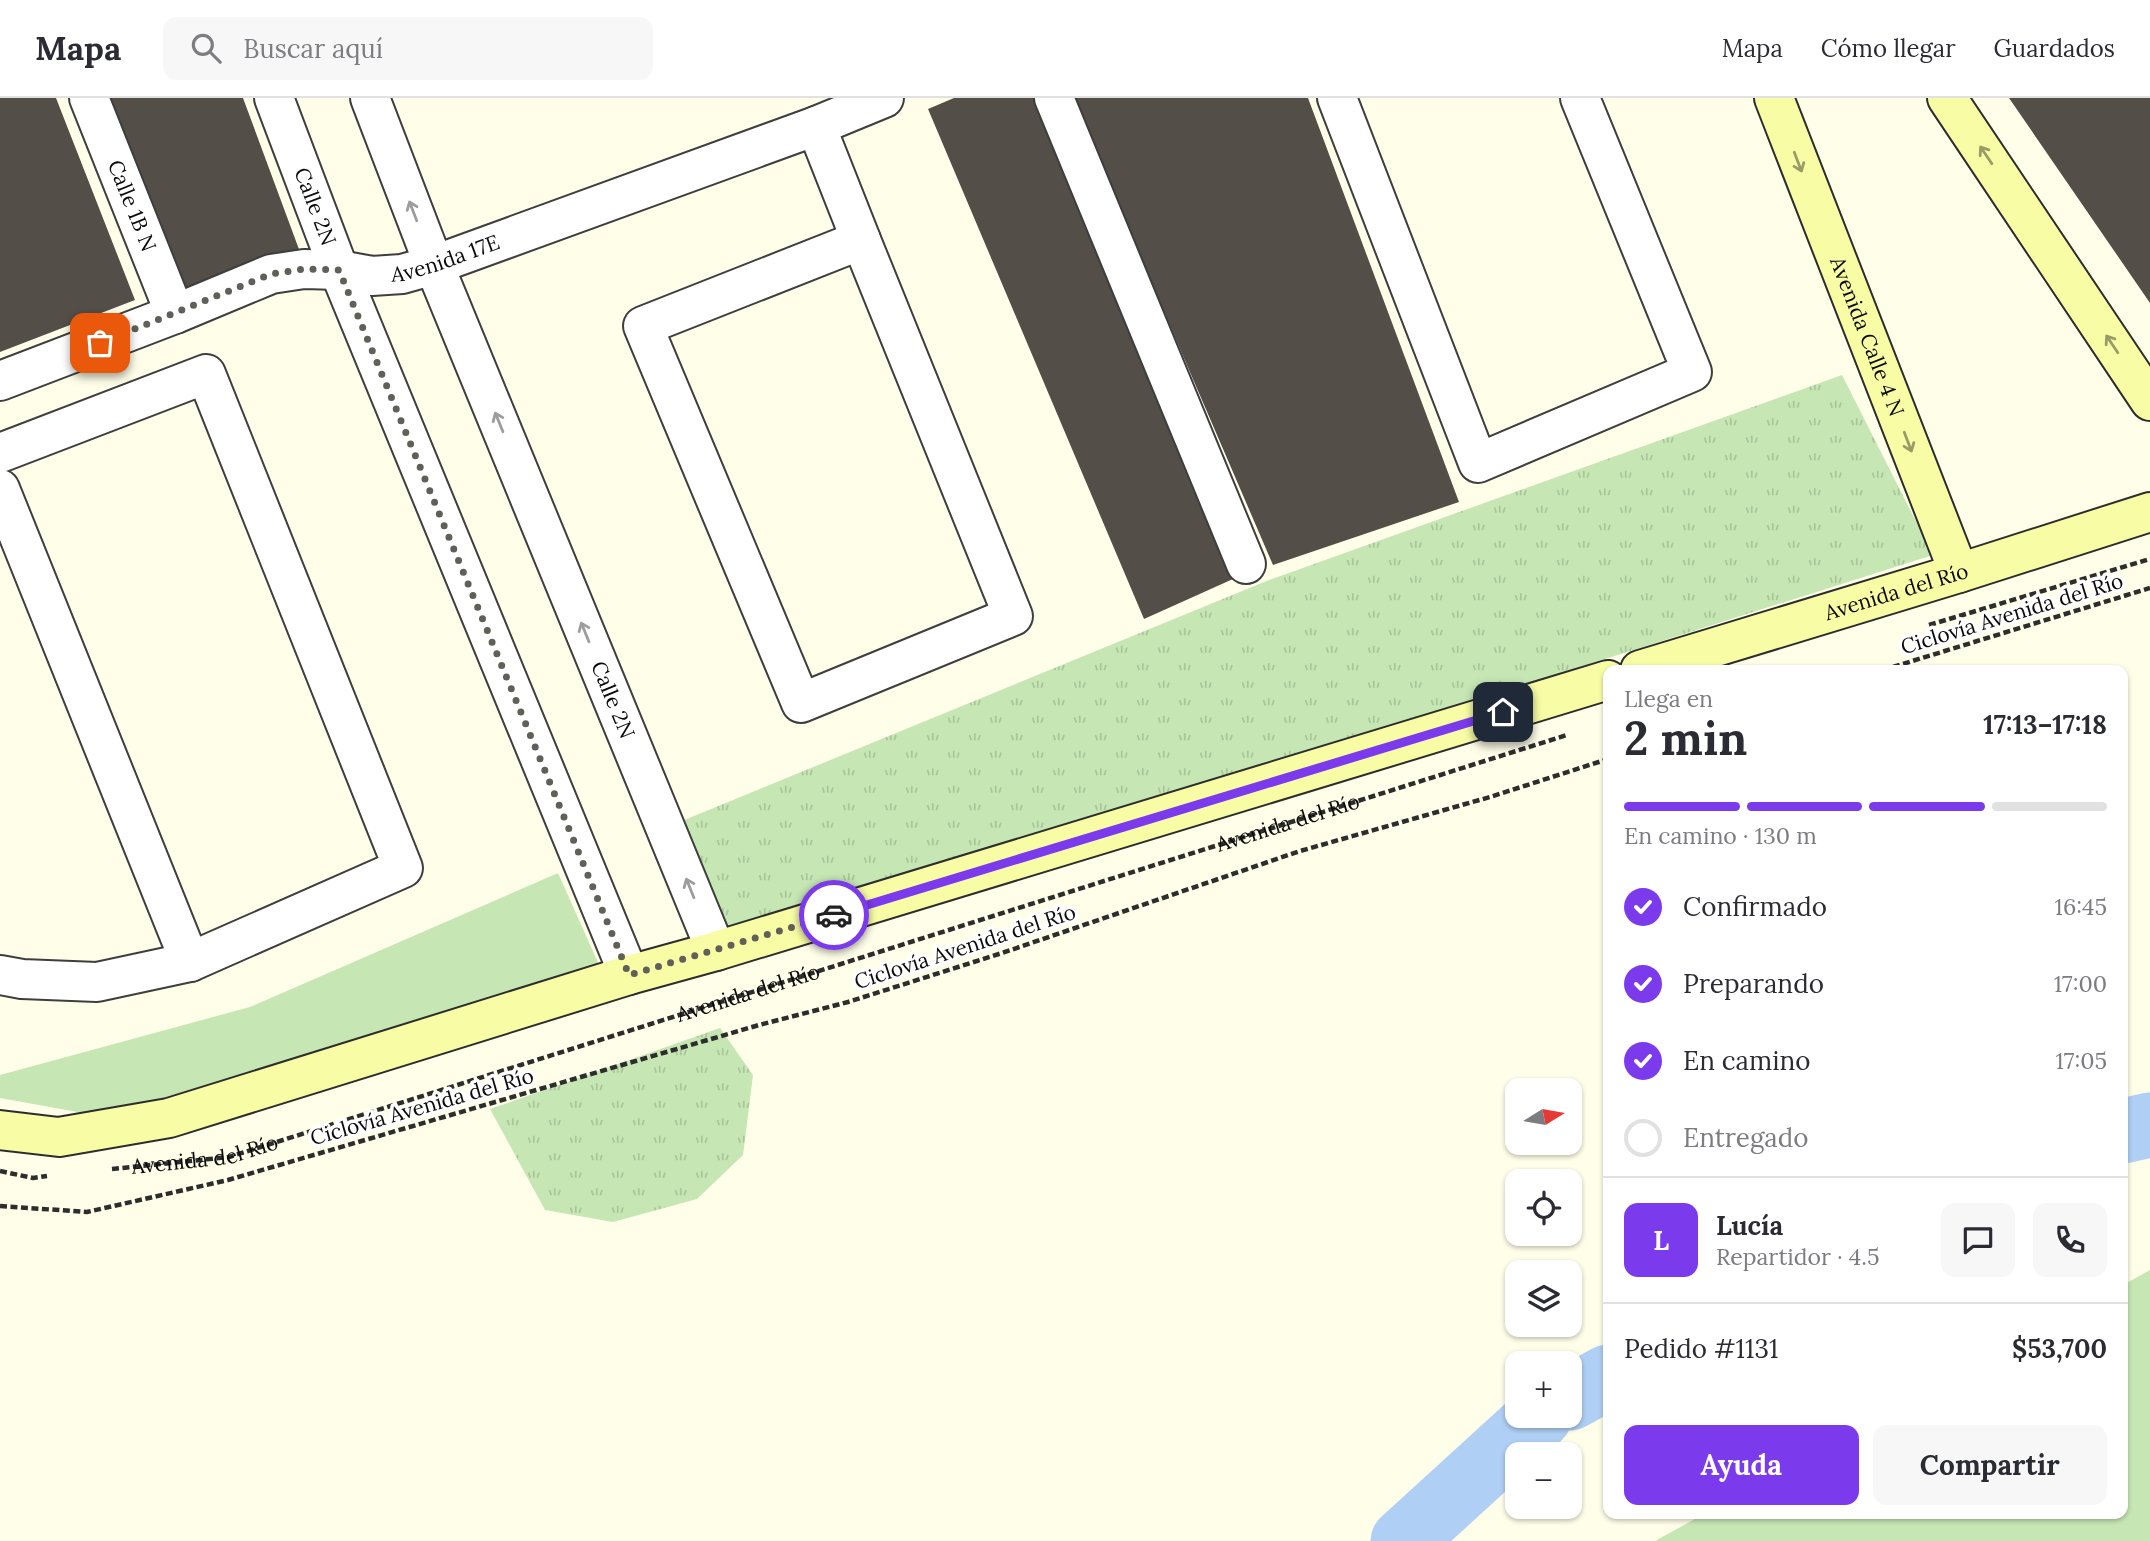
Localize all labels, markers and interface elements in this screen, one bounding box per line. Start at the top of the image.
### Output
search box [163,17,653,80]
text: Mapa [35,27,121,69]
icon: search [187,29,225,67]
text: Buscar aquí [243,32,383,65]
text: Mapa [1722,33,1783,64]
text: Cómo llegar [1821,33,1956,64]
text: Guardados [1994,33,2115,64]
one-way arrow [1978,146,1993,165]
one-way arrow [1793,150,1806,172]
street label: Calle 1B N [102,156,163,255]
street label: Calle 2N [288,164,342,249]
one-way arrow [406,201,419,222]
street label: Avenida 17E [389,228,503,288]
street label: Avenida Calle 4 N [1824,252,1911,420]
pin [70,313,130,373]
icon: bag [81,324,119,362]
one-way arrow [2105,335,2119,354]
one-way arrow [491,412,504,433]
one-way arrow [1903,431,1916,452]
street label: Avenida del Río [1820,557,1972,626]
street label: Ciclovía Avenida del Río [1897,567,2126,660]
one-way arrow [578,622,591,644]
street label: Calle 2N [585,657,641,742]
pin [1473,682,1533,742]
text: Llega en [1624,684,1713,713]
icon: home [1484,693,1522,731]
text: 17:13–17:18 [1983,708,2107,741]
text: 2 min [1624,709,1747,768]
street label: Avenida del Río [1212,787,1363,858]
text: En camino · 130 m [1624,821,1817,850]
one-way arrow [683,878,696,899]
courier [799,880,869,950]
icon: check [1624,888,1662,926]
text: Confirmado [1683,890,1827,923]
text: 16:45 [2055,892,2107,921]
icon: car [815,896,853,934]
street label: Ciclovía Avenida del Río [851,898,1079,995]
street label: Avenida del Río [672,958,823,1028]
icon: check [1624,965,1662,1003]
text: Preparando [1683,967,1824,1000]
text: 17:00 [2054,969,2107,998]
icon: check [1624,1042,1662,1080]
text: En camino [1683,1044,1811,1077]
text: 17:05 [2055,1046,2107,1075]
street label: Ciclovía Avenida del Río [307,1062,537,1151]
north arrow [1505,1078,1582,1155]
map controls [1505,1078,1582,1519]
text: Entregado [1683,1121,1809,1154]
street label: Avenida del Río [129,1128,281,1180]
button: locate [1505,1169,1582,1246]
button: chat [1941,1203,2015,1277]
button: phone [2033,1203,2107,1277]
text: Lucía [1716,1209,1783,1242]
text: L [1653,1224,1669,1257]
text: Repartidor · 4.5 [1716,1242,1880,1271]
button: layers [1505,1260,1582,1337]
text: Pedido #1131 [1624,1332,1778,1365]
text: $53,700 [2012,1332,2107,1365]
button: + [1505,1351,1582,1428]
button: Ayuda [1624,1425,1859,1505]
button: Compartir [1873,1425,2107,1505]
button: − [1505,1442,1582,1519]

